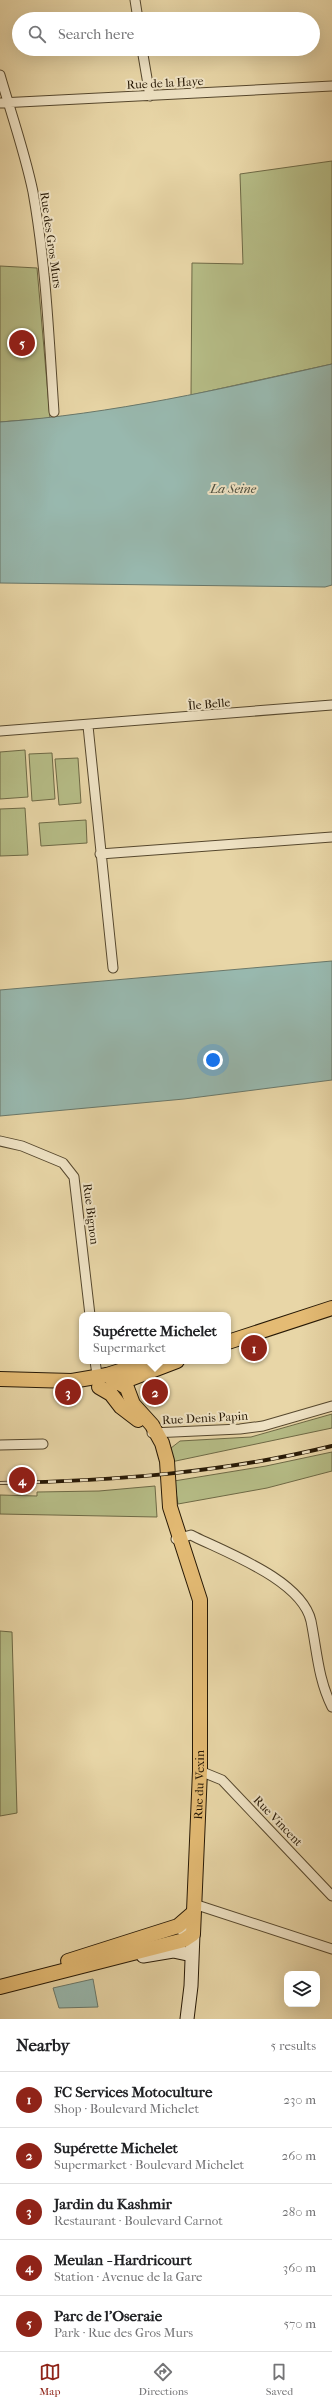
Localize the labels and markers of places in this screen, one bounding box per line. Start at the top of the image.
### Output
pin: 5 [9,328,35,358]
pin: 1 [241,1333,267,1363]
pin: 3 [55,1377,81,1407]
pin: 2 [142,1377,168,1407]
pin: 4 [9,1465,35,1495]

